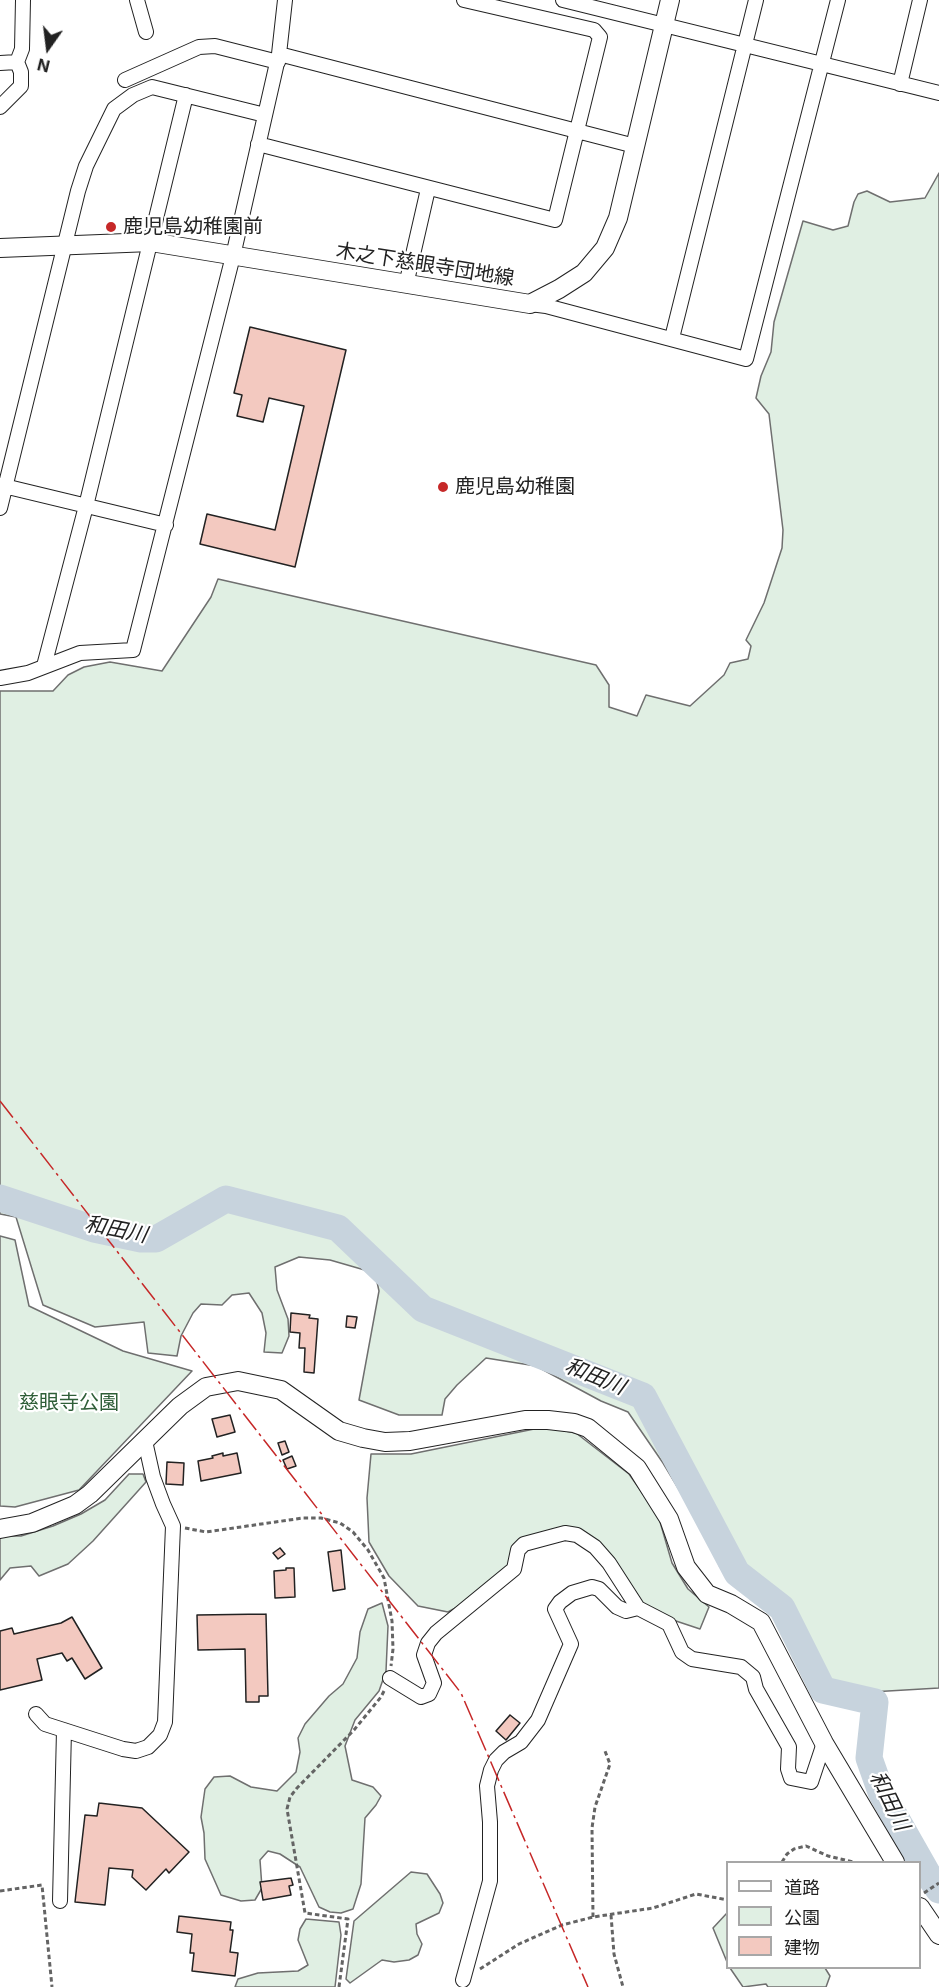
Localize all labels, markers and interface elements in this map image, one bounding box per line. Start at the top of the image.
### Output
north arrow [18,18,78,78]
text: N [35,54,52,77]
place label: 鹿児島幼稚園前 [123,215,263,239]
marker: 鹿児島幼稚園前 [104,220,118,234]
street label: 木之下慈眼寺団地線 [334,239,516,291]
place label: 鹿児島幼稚園 [455,475,575,499]
marker: 鹿児島幼稚園 [436,480,450,494]
water label: 和田川 [83,1212,149,1248]
water label: 和田川 [561,1354,629,1400]
park label: 慈眼寺公園 [19,1391,119,1415]
water label: 和田川 [864,1767,914,1835]
legend [726,1861,921,1969]
text: 道路 [784,1877,820,1898]
text: 公園 [784,1907,820,1928]
text: 建物 [784,1937,820,1958]

